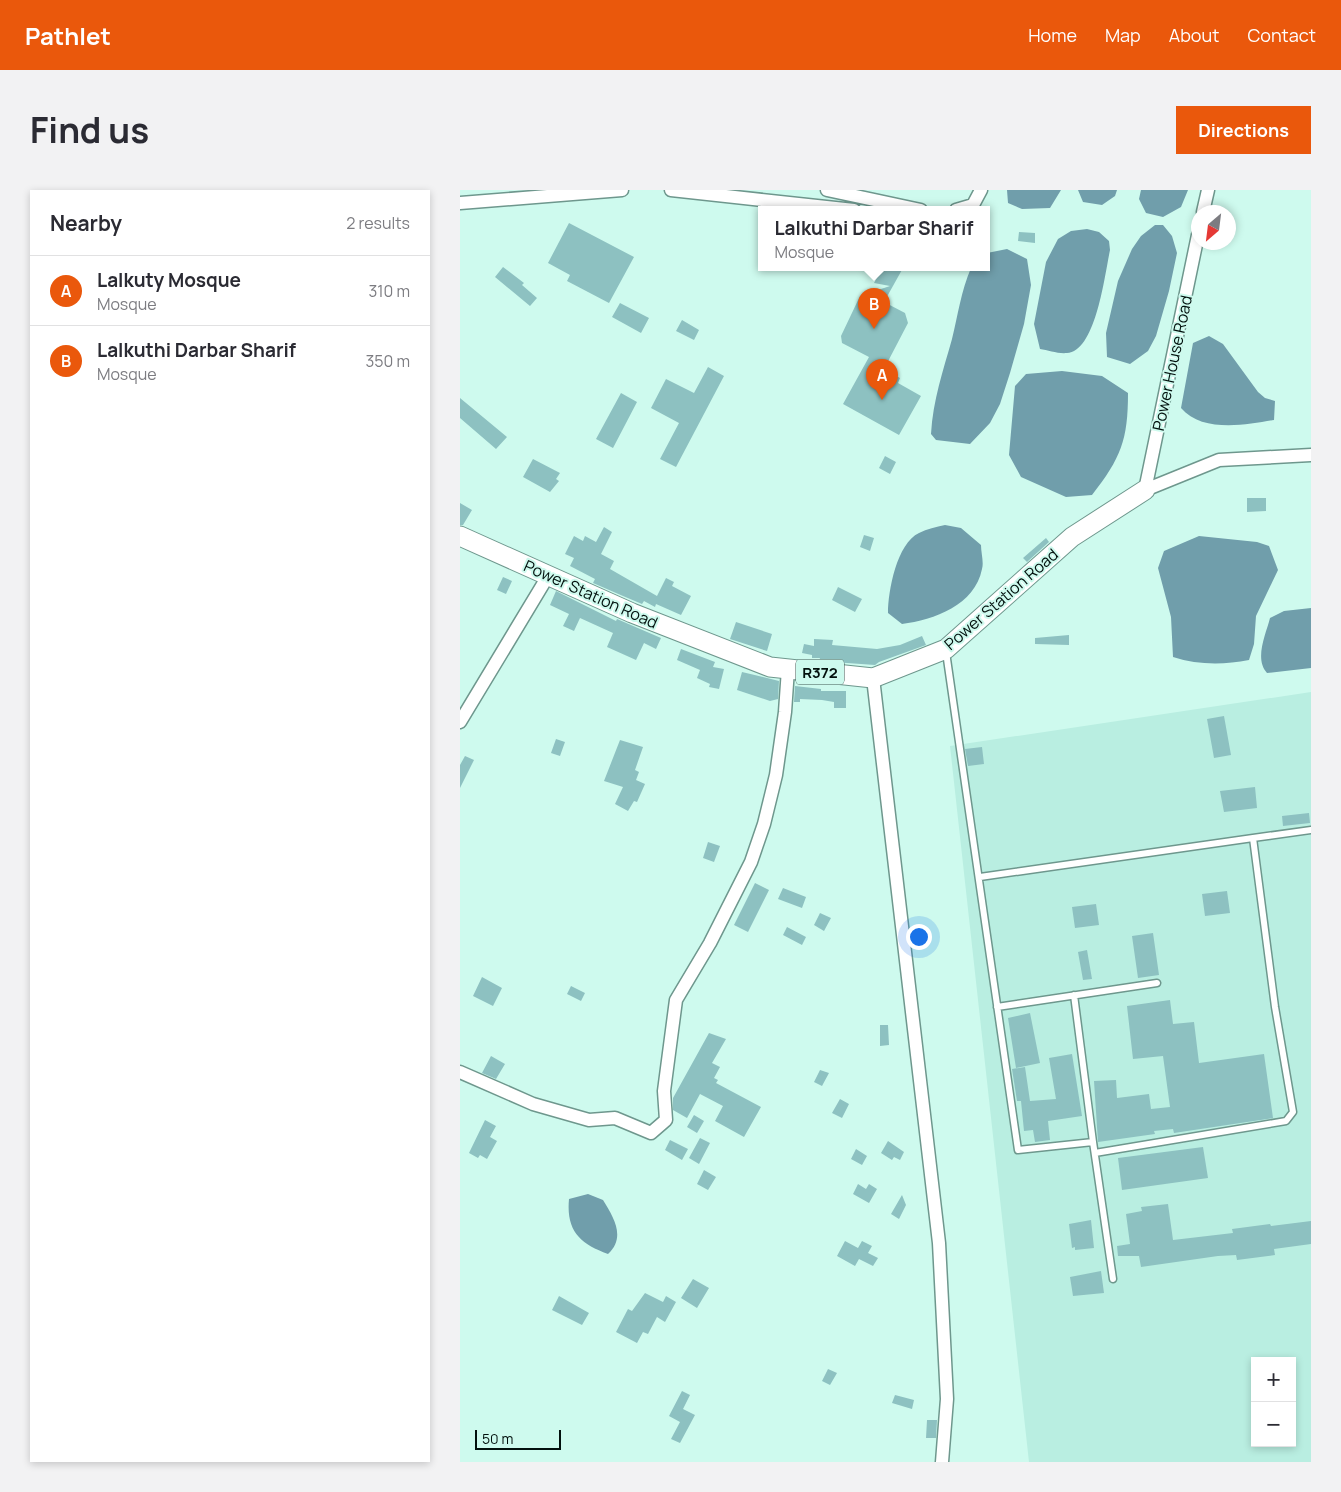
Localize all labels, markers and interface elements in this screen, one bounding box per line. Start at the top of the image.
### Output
text: Pathlet [25,19,111,52]
text: Home [1028,23,1077,47]
text: Map [1105,23,1141,47]
text: About [1169,23,1219,47]
text: Contact [1247,23,1316,47]
text: Find us [30,106,149,154]
button: Directions [1176,106,1311,154]
north arrow [1191,205,1236,250]
popup [758,206,990,271]
text: Nearby [50,209,122,237]
text: 2 results [346,212,410,234]
text: Lalkuthi Darbar Sharif [774,215,974,241]
text: Mosque [774,241,834,263]
text: Lalkuty Mosque [97,267,241,293]
text: A [61,280,71,302]
text: 310 m [368,280,410,302]
pin: B [858,288,890,329]
text: Mosque [97,293,157,315]
street label: Power House Road [1147,293,1197,433]
text: Lalkuthi Darbar Sharif [97,337,296,363]
text: B [61,350,71,372]
text: 350 m [365,350,410,372]
pin: A [866,359,898,400]
text: Mosque [97,363,157,385]
street label: Power Station Road [939,543,1063,655]
street label: Power Station Road [521,555,661,633]
road number: R372 [796,660,844,684]
your location [906,924,932,950]
map controls [1251,1357,1296,1447]
button: + [1251,1357,1296,1402]
button: − [1251,1402,1296,1447]
scale bar [475,1427,561,1450]
text: 50 m [482,1429,513,1448]

